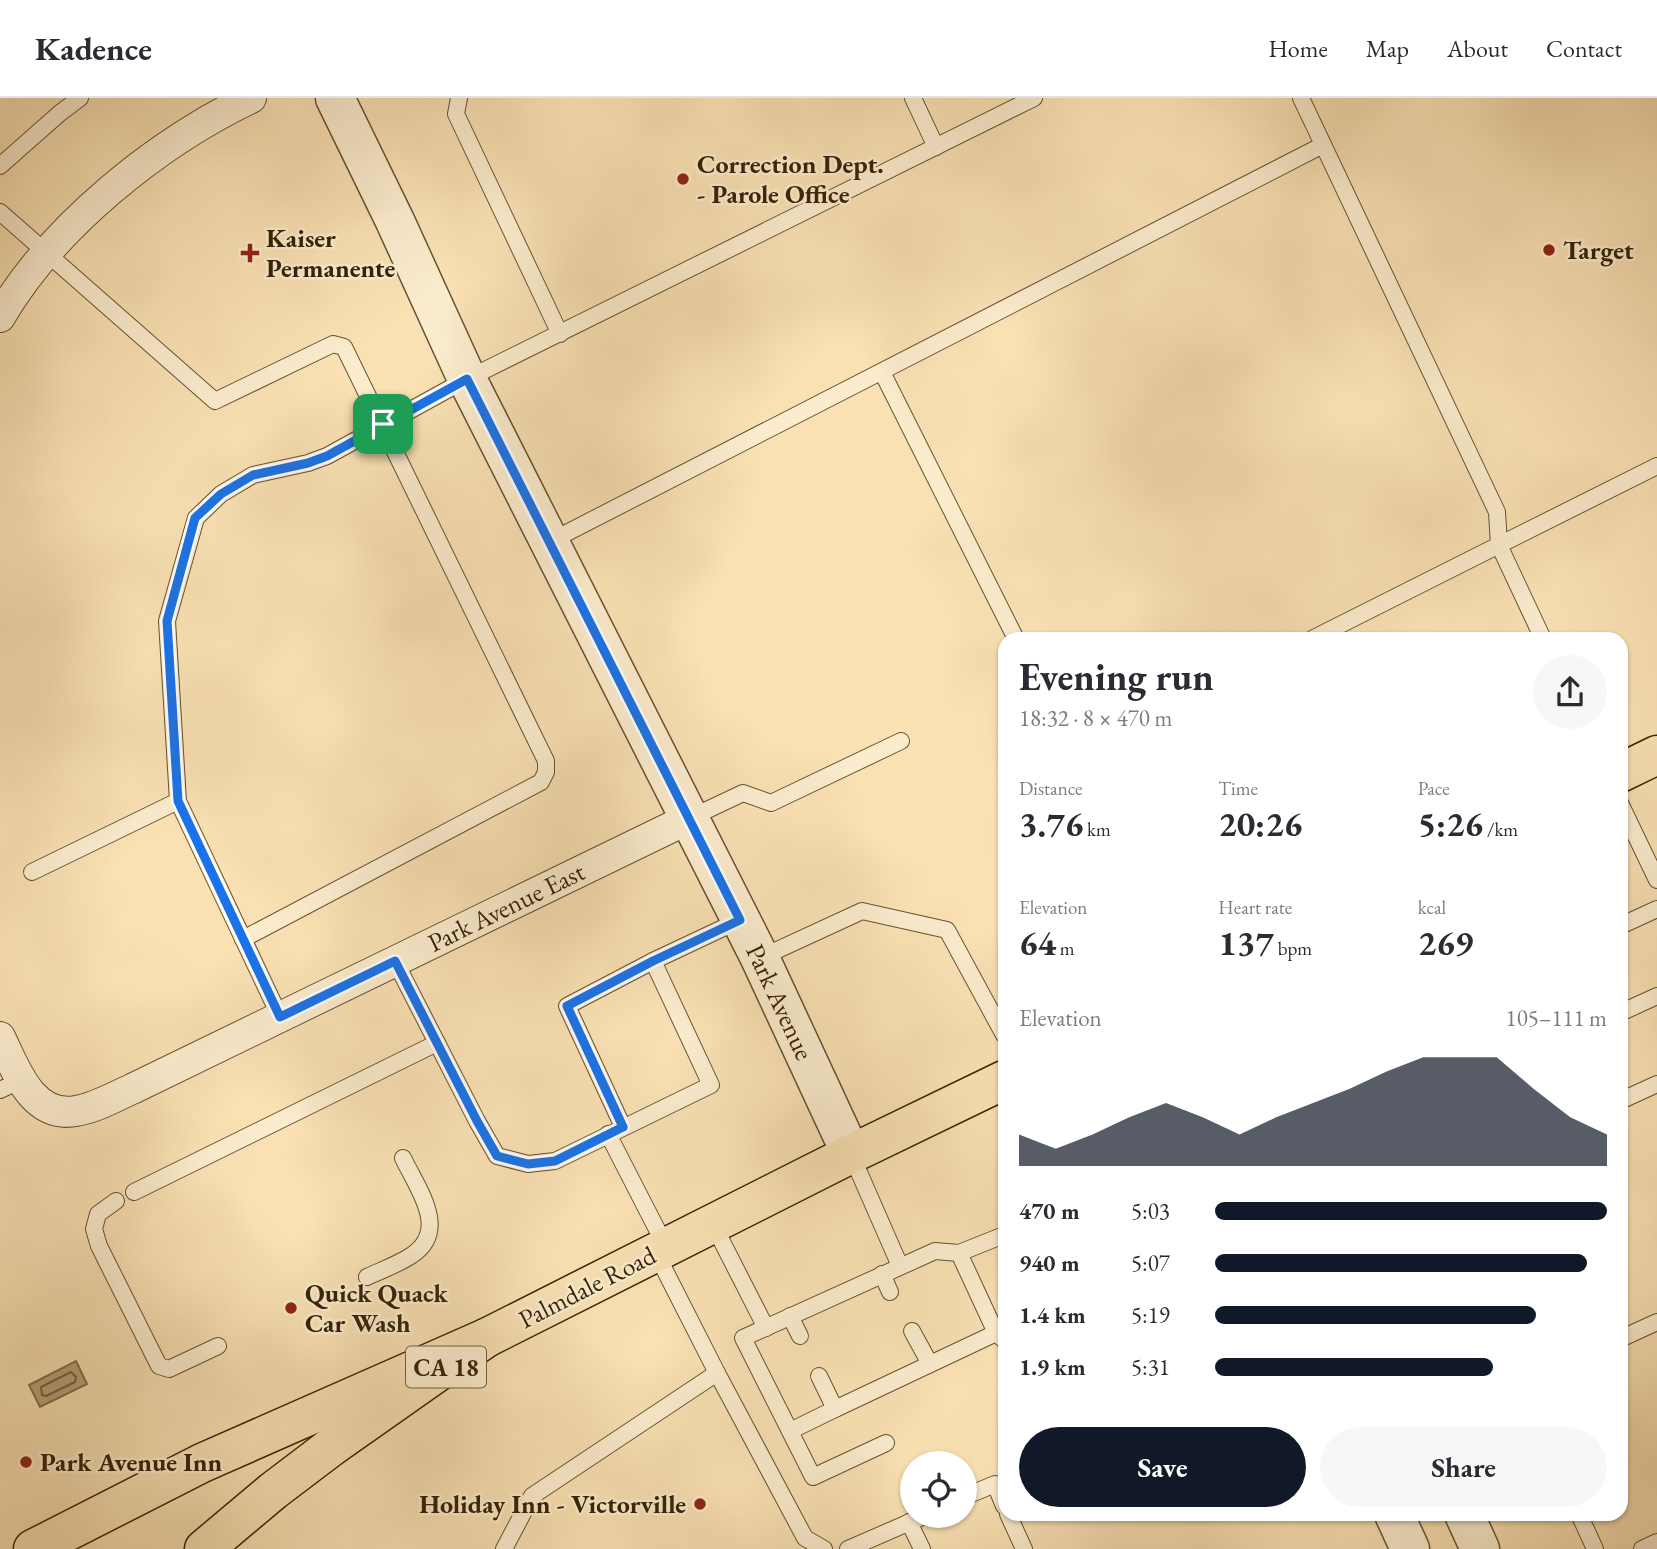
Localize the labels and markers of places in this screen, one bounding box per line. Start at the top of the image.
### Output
place label: Correction Dept. - Parole Office [697,147,884,211]
marker: Correction Dept. - Parole Office [675,171,691,187]
place label: Kaiser Permanente [266,221,396,285]
place label: Target [1563,233,1634,267]
marker: Target [1541,242,1557,258]
marker: Kaiser Permanente [240,243,260,263]
pin [353,394,413,454]
place label: Quick Quack Car Wash [305,1276,449,1340]
marker: Quick Quack Car Wash [283,1300,299,1316]
place label: Park Avenue Inn [40,1445,223,1479]
marker: Park Avenue Inn [18,1454,34,1470]
place label: Holiday Inn - Victorville [419,1487,686,1521]
marker: Holiday Inn - Victorville [692,1496,708,1512]

